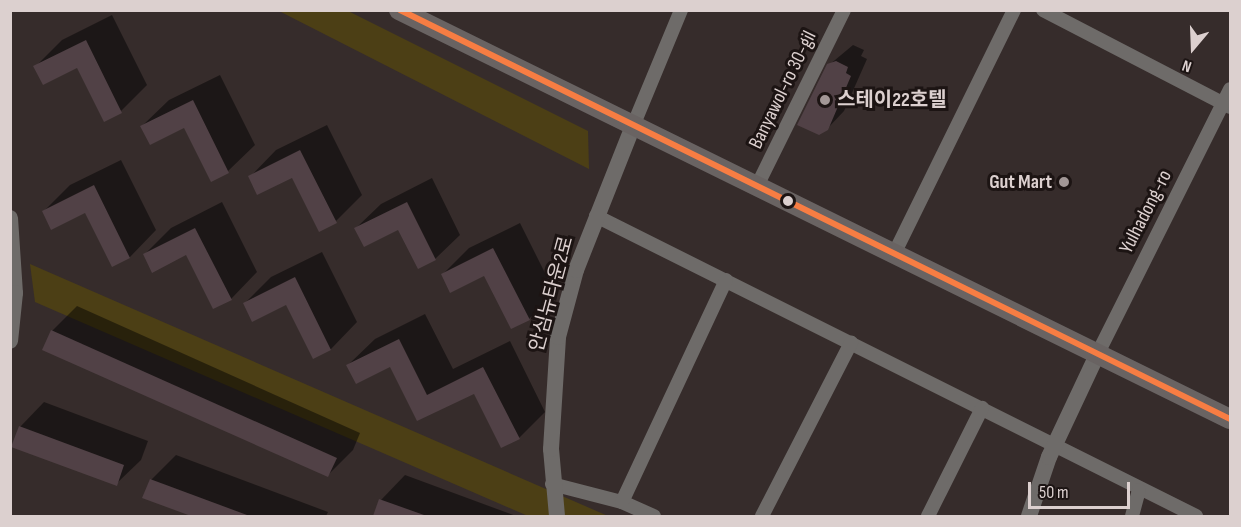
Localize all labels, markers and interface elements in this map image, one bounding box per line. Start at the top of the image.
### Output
north arrow [1163,18,1223,78]
street label: Banyawol-ro 30-gil [744,27,822,153]
text: N [1180,55,1194,76]
place label: 스테이22호텔 [837,88,947,112]
marker: 스테이22호텔 [818,93,832,107]
street label: Yulhadong-ro [1115,166,1177,258]
place label: Gut Mart [989,170,1052,194]
marker: Gut Mart [1057,175,1071,189]
unlabelled marker [782,195,794,207]
street label: 안심뉴타운2로 [525,234,579,354]
scale bar [1031,470,1133,508]
text: 50 m [1039,482,1069,503]

